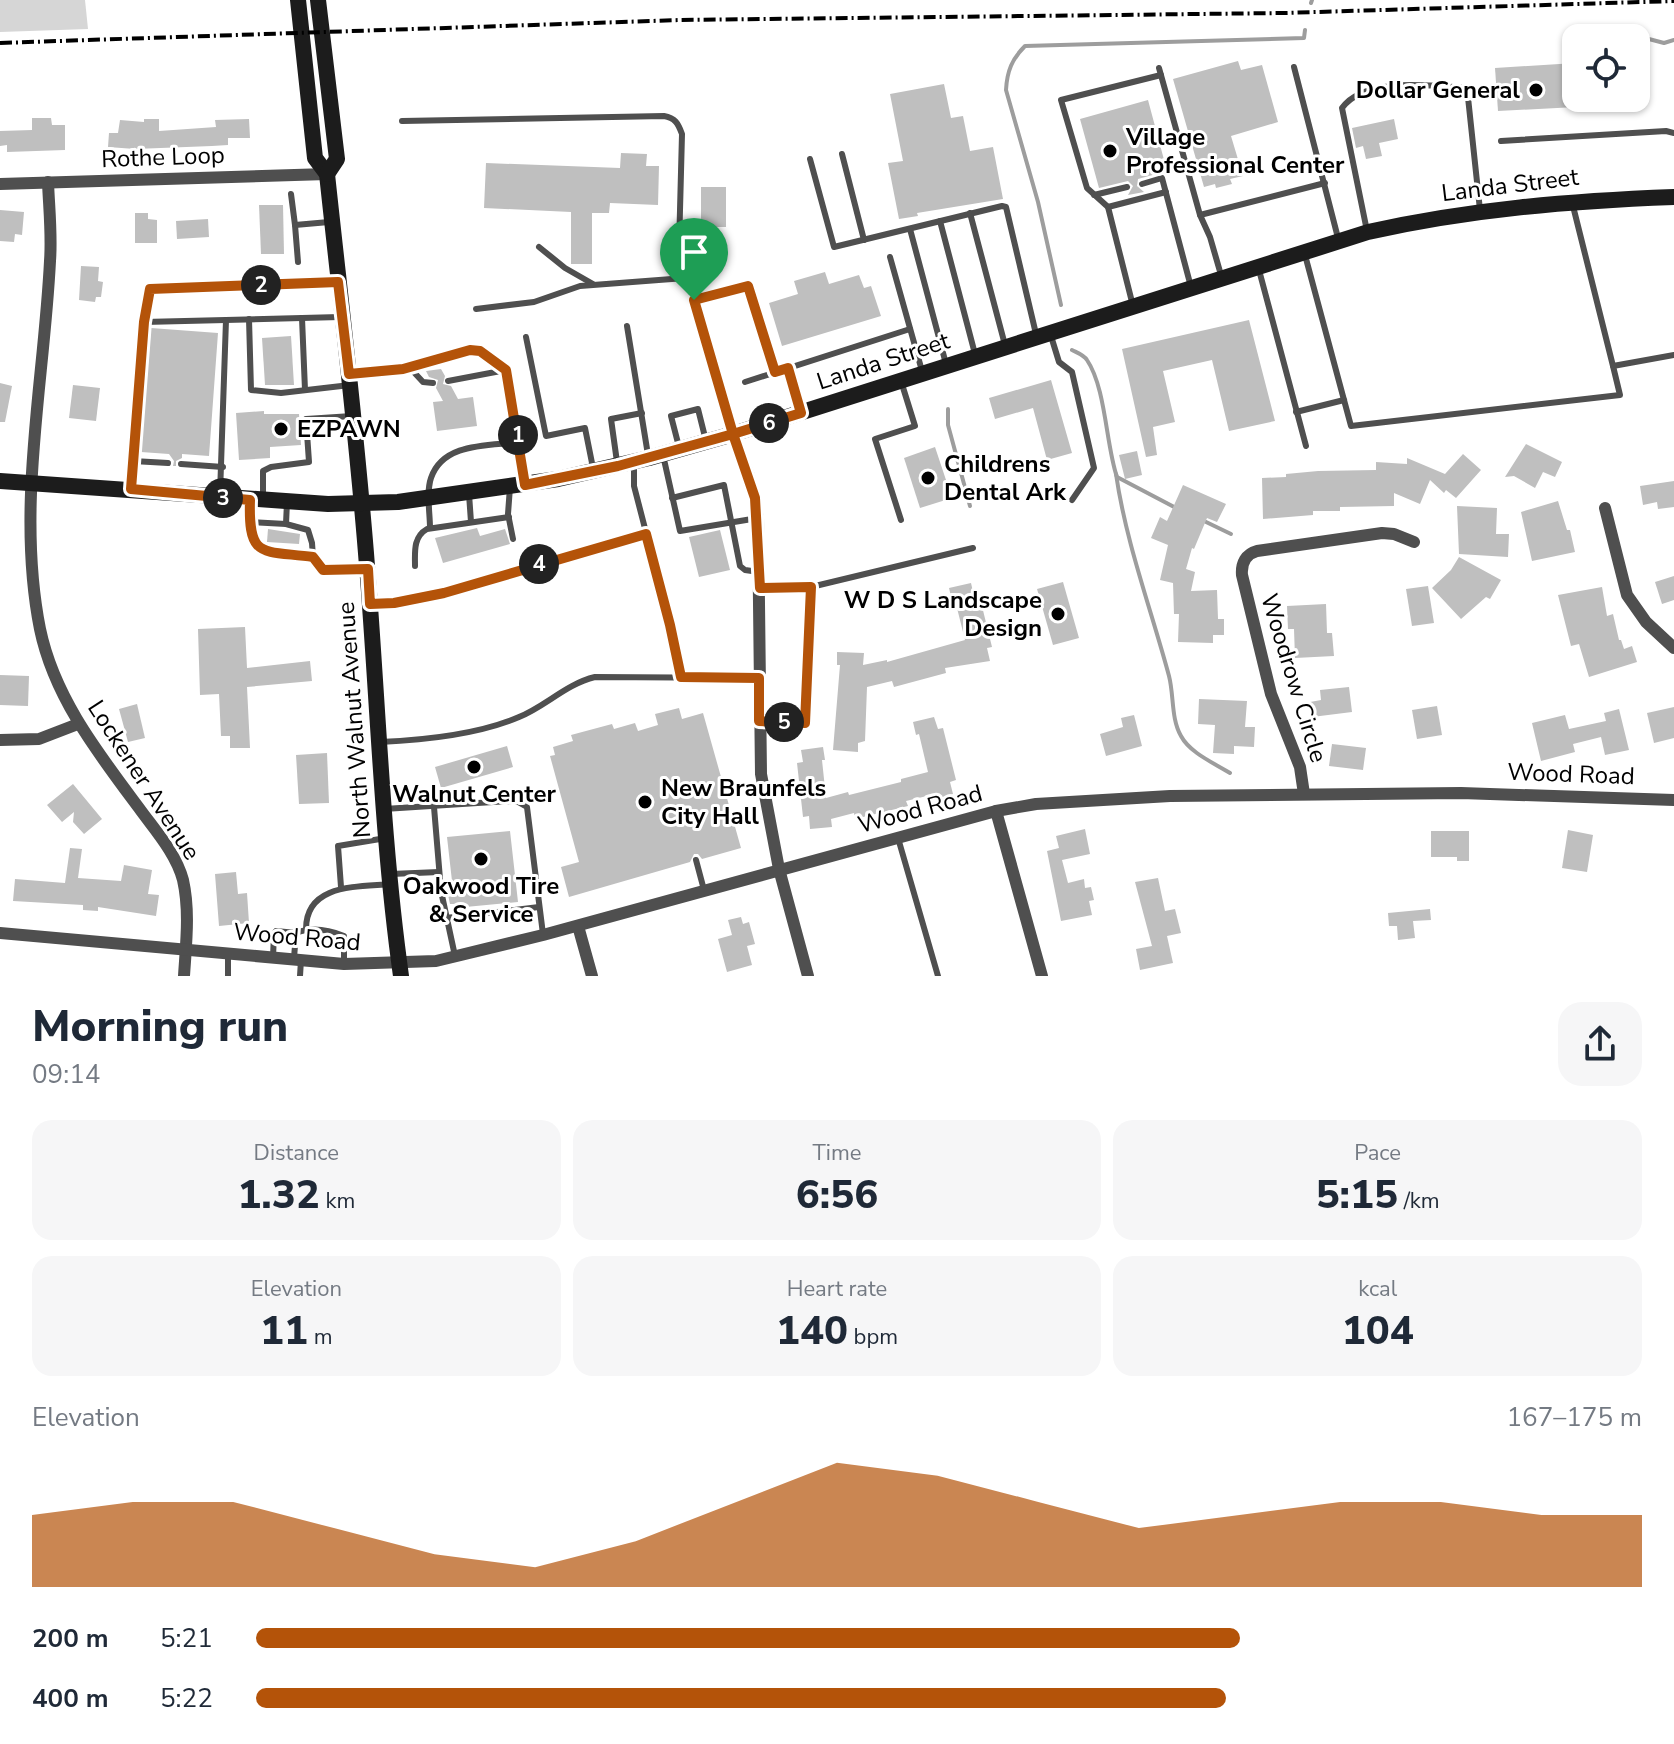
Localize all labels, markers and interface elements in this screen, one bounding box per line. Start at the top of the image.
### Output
map controls [1562,24,1650,112]
button: locate [1562,24,1650,112]
place label: Dollar General [1356,74,1520,106]
marker: Dollar General [1527,81,1545,99]
place label: Village Professional Center [1125,121,1345,181]
street label: Rothe Loop [101,139,225,175]
marker: Village Professional Center [1101,142,1119,160]
street label: Landa Street [1440,161,1581,209]
pin [660,218,728,300]
icon: arrive [672,230,716,274]
pin: 2 [241,265,281,305]
text: 2 [254,270,268,300]
street label: Landa Street [813,324,954,398]
pin: 6 [749,403,789,443]
text: 6 [762,408,776,438]
place label: EZPAWN [297,413,401,445]
pin: 1 [498,415,538,455]
marker: EZPAWN [272,420,290,438]
text: 1 [511,420,525,450]
place label: Childrens Dental Ark [944,448,1067,508]
marker: Childrens Dental Ark [919,469,937,487]
pin: 3 [203,478,243,518]
text: 3 [216,483,230,513]
pin: 4 [519,544,559,584]
text: 4 [532,549,546,579]
place label: W D S Landscape Design [844,584,1042,644]
street label: Woodrow Circle [1253,590,1335,766]
street label: North Walnut Avenue [330,601,378,839]
marker: W D S Landscape Design [1049,605,1067,623]
street label: Lockener Avenue [80,694,208,866]
pin: 5 [764,702,804,742]
text: 5 [777,707,791,737]
street label: Wood Road [1507,756,1635,792]
marker: Walnut Center [465,758,483,776]
place label: New Braunfels City Hall [661,772,826,832]
street label: Wood Road [854,777,986,841]
place label: Walnut Center [392,778,556,810]
marker: New Braunfels City Hall [636,793,654,811]
marker: Oakwood Tire & Service [472,850,490,868]
place label: Oakwood Tire & Service [403,870,559,930]
street label: Wood Road [232,915,362,959]
text: Morning run [32,997,288,1057]
button: share [1558,1002,1642,1086]
text: 09:14 [32,1057,100,1092]
text: Distance [254,1138,339,1168]
text: Time [813,1138,861,1168]
text: Pace [1354,1138,1401,1168]
text: 1.32 [237,1168,320,1222]
text: 6:56 [796,1168,878,1222]
text: 5:15 [1316,1168,1398,1222]
text: km [320,1186,355,1216]
text: /km [1398,1186,1440,1216]
text: Elevation [251,1274,342,1304]
text: Heart rate [787,1274,887,1304]
text: kcal [1358,1274,1397,1304]
text: 11 [260,1304,308,1358]
text: 140 [776,1304,848,1358]
text: 104 [1342,1304,1414,1358]
text: m [308,1322,333,1352]
text: bpm [848,1322,898,1352]
text: Elevation [32,1400,140,1435]
text: 167–175 m [1506,1400,1642,1435]
text: 200 m [32,1621,109,1656]
text: 5:21 [160,1621,213,1656]
text: 400 m [32,1681,109,1716]
text: 5:22 [160,1681,213,1716]

